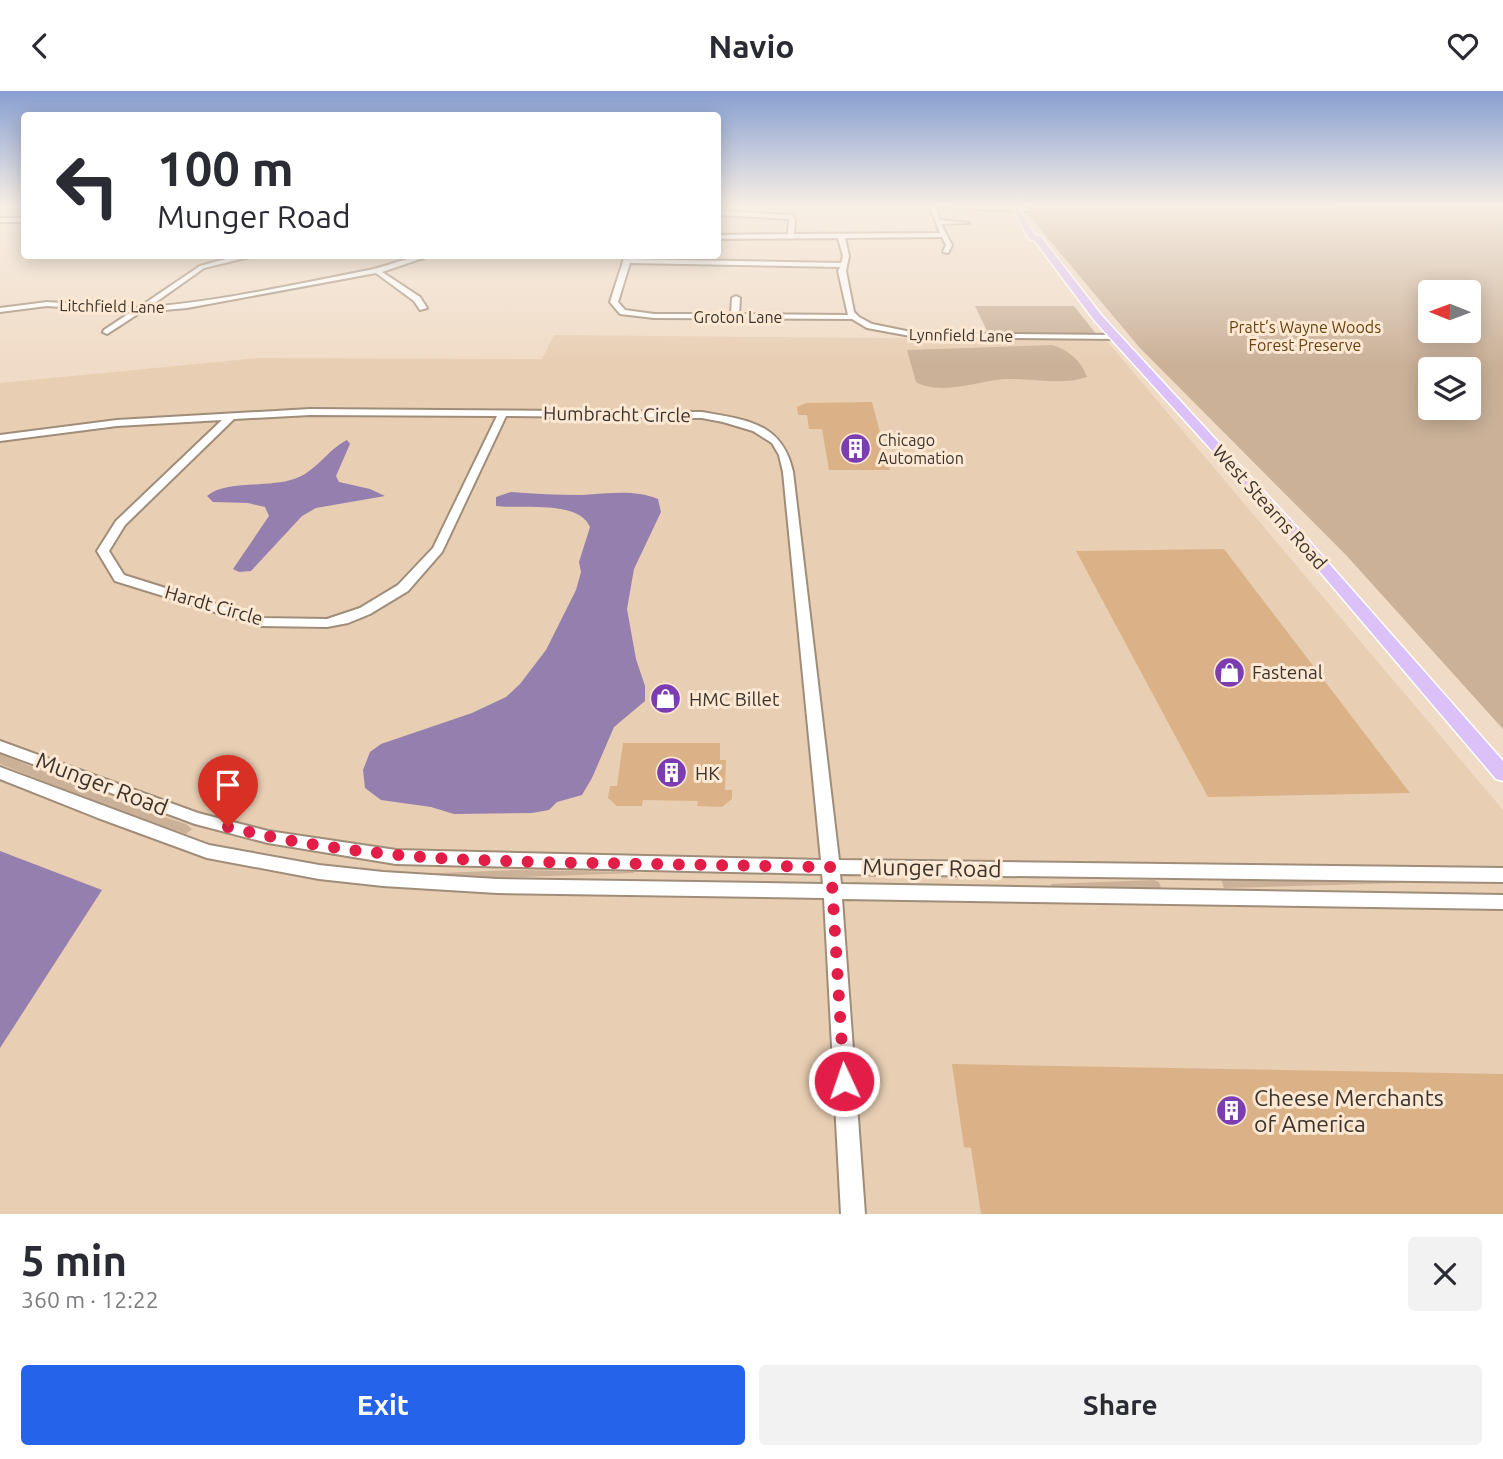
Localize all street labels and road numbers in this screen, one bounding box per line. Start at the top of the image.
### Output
street label: Litchfield Lane [59,296,165,316]
street label: Groton Lane [694,308,782,326]
street label: Lynnfield Lane [909,325,1013,345]
street label: Humbracht Circle [543,402,691,426]
street label: West Stearns Road [1208,440,1332,574]
street label: Hardt Circle [162,581,266,629]
street label: Munger Road [33,747,172,820]
street label: Munger Road [862,854,1002,881]

